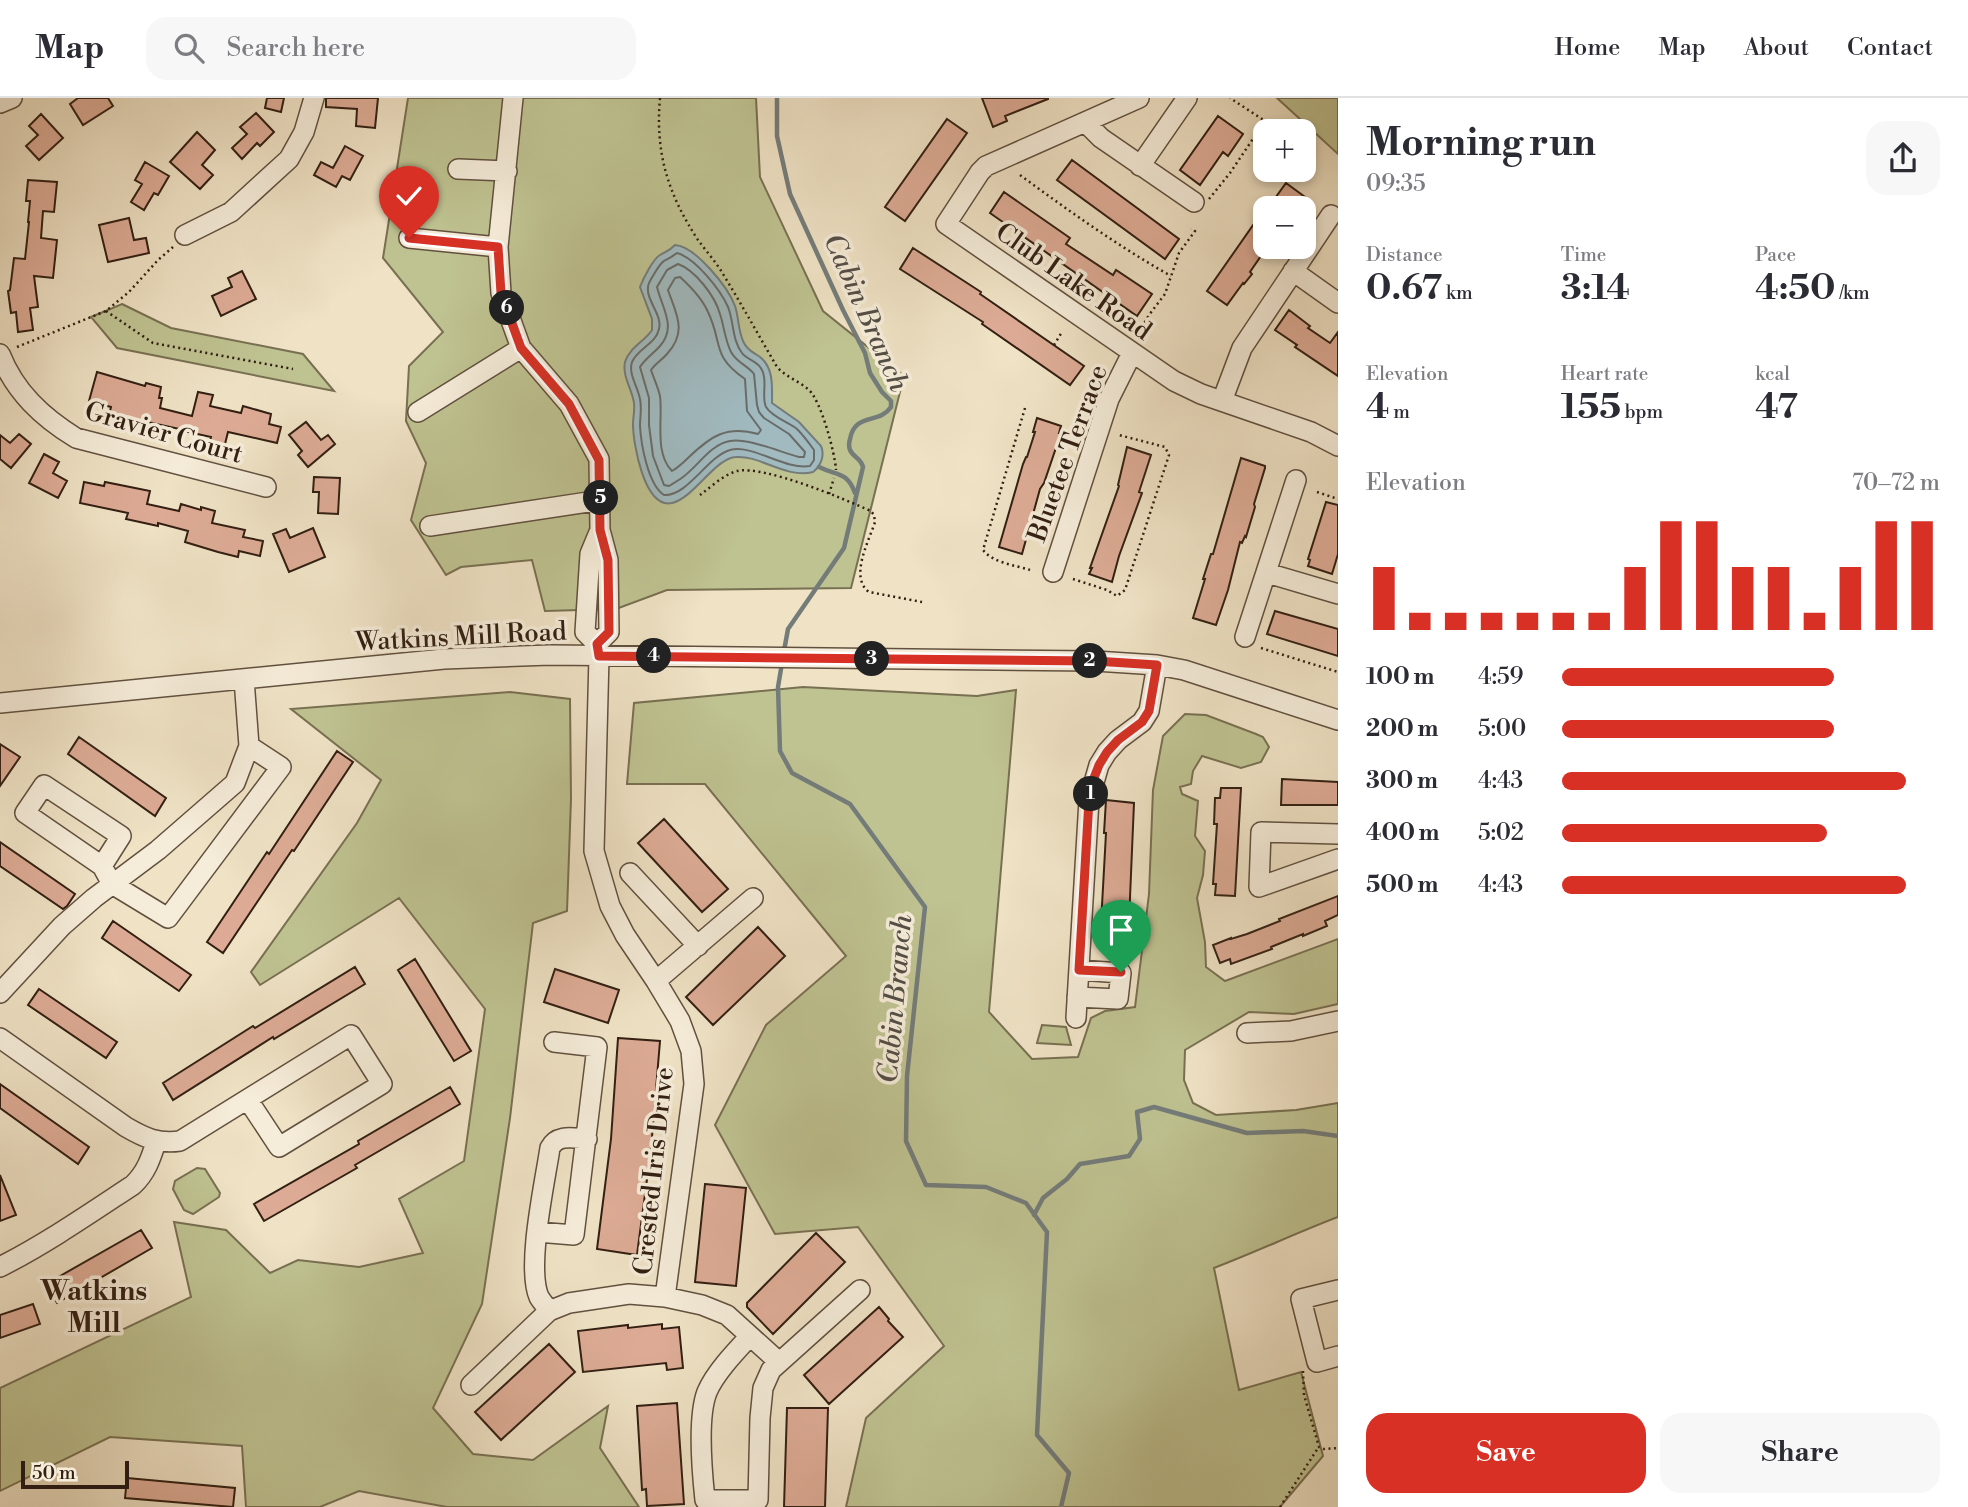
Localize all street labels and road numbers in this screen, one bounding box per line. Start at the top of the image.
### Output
street label: Club Lake Road [989,216,1158,348]
street label: Bluetee Terrace [1021,361,1115,547]
street label: Gravier Court [81,395,246,471]
street label: Watkins Mill Road [354,615,568,659]
street label: Crested Iris Drive [627,1066,681,1277]

